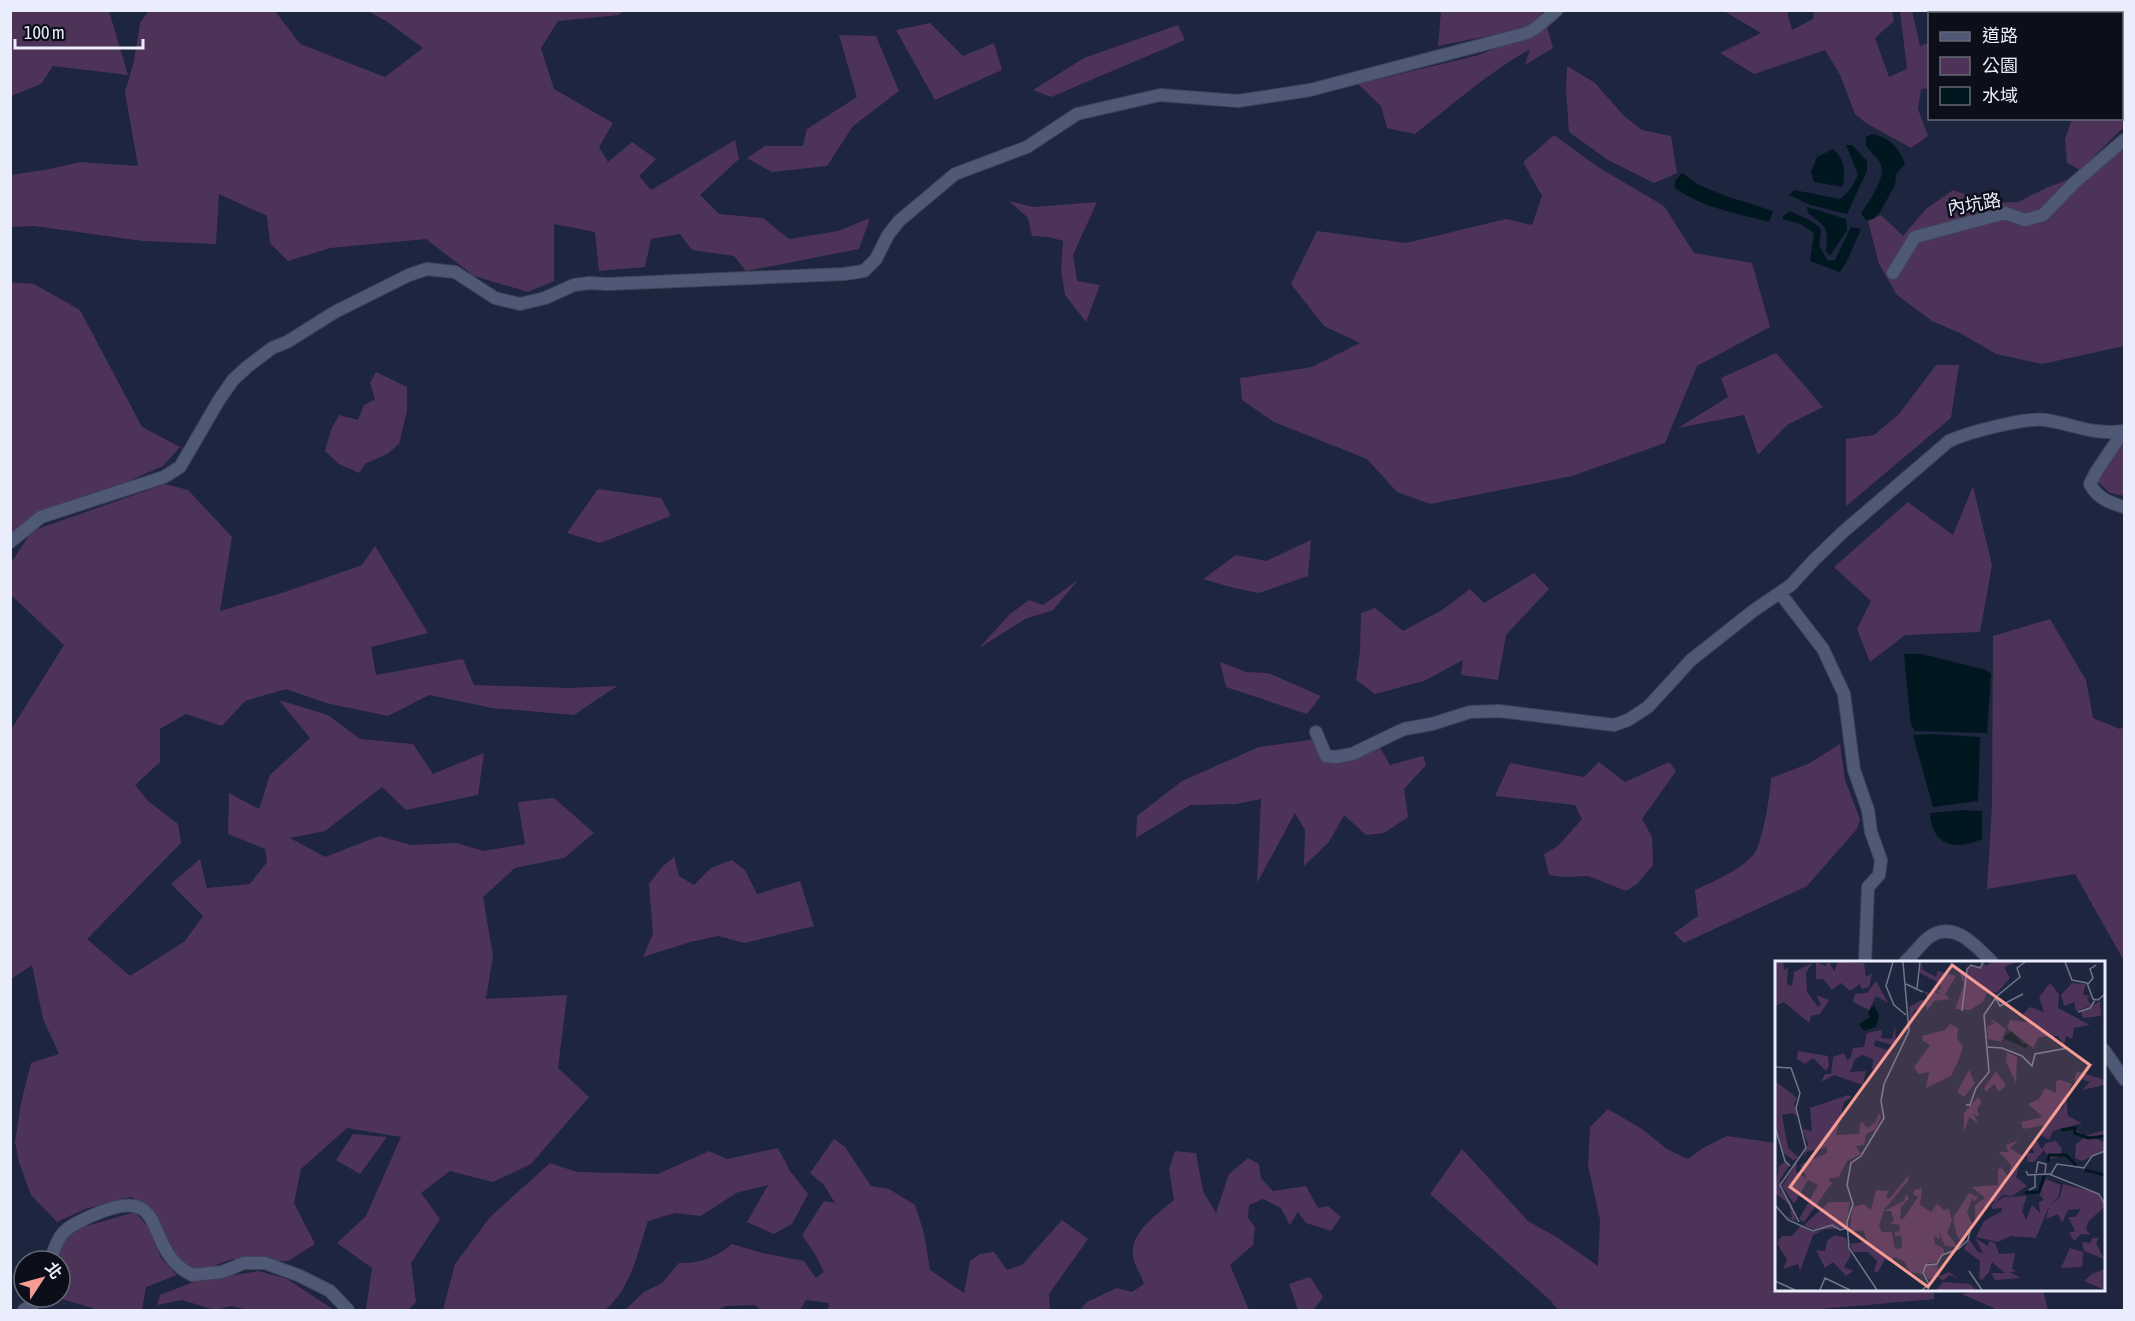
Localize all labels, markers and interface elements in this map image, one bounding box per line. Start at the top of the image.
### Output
scale bar [15,12,142,50]
legend [1928,12,2123,120]
text: 100 m [24,22,65,43]
text: 道路 [1982,25,2018,46]
text: 公園 [1982,55,2018,76]
text: 水域 [1982,85,2018,106]
street label: 內坑路 [1946,189,2002,219]
inset map [1775,961,2105,1291]
north arrow [12,1249,72,1309]
text: 北 [42,1258,66,1282]

